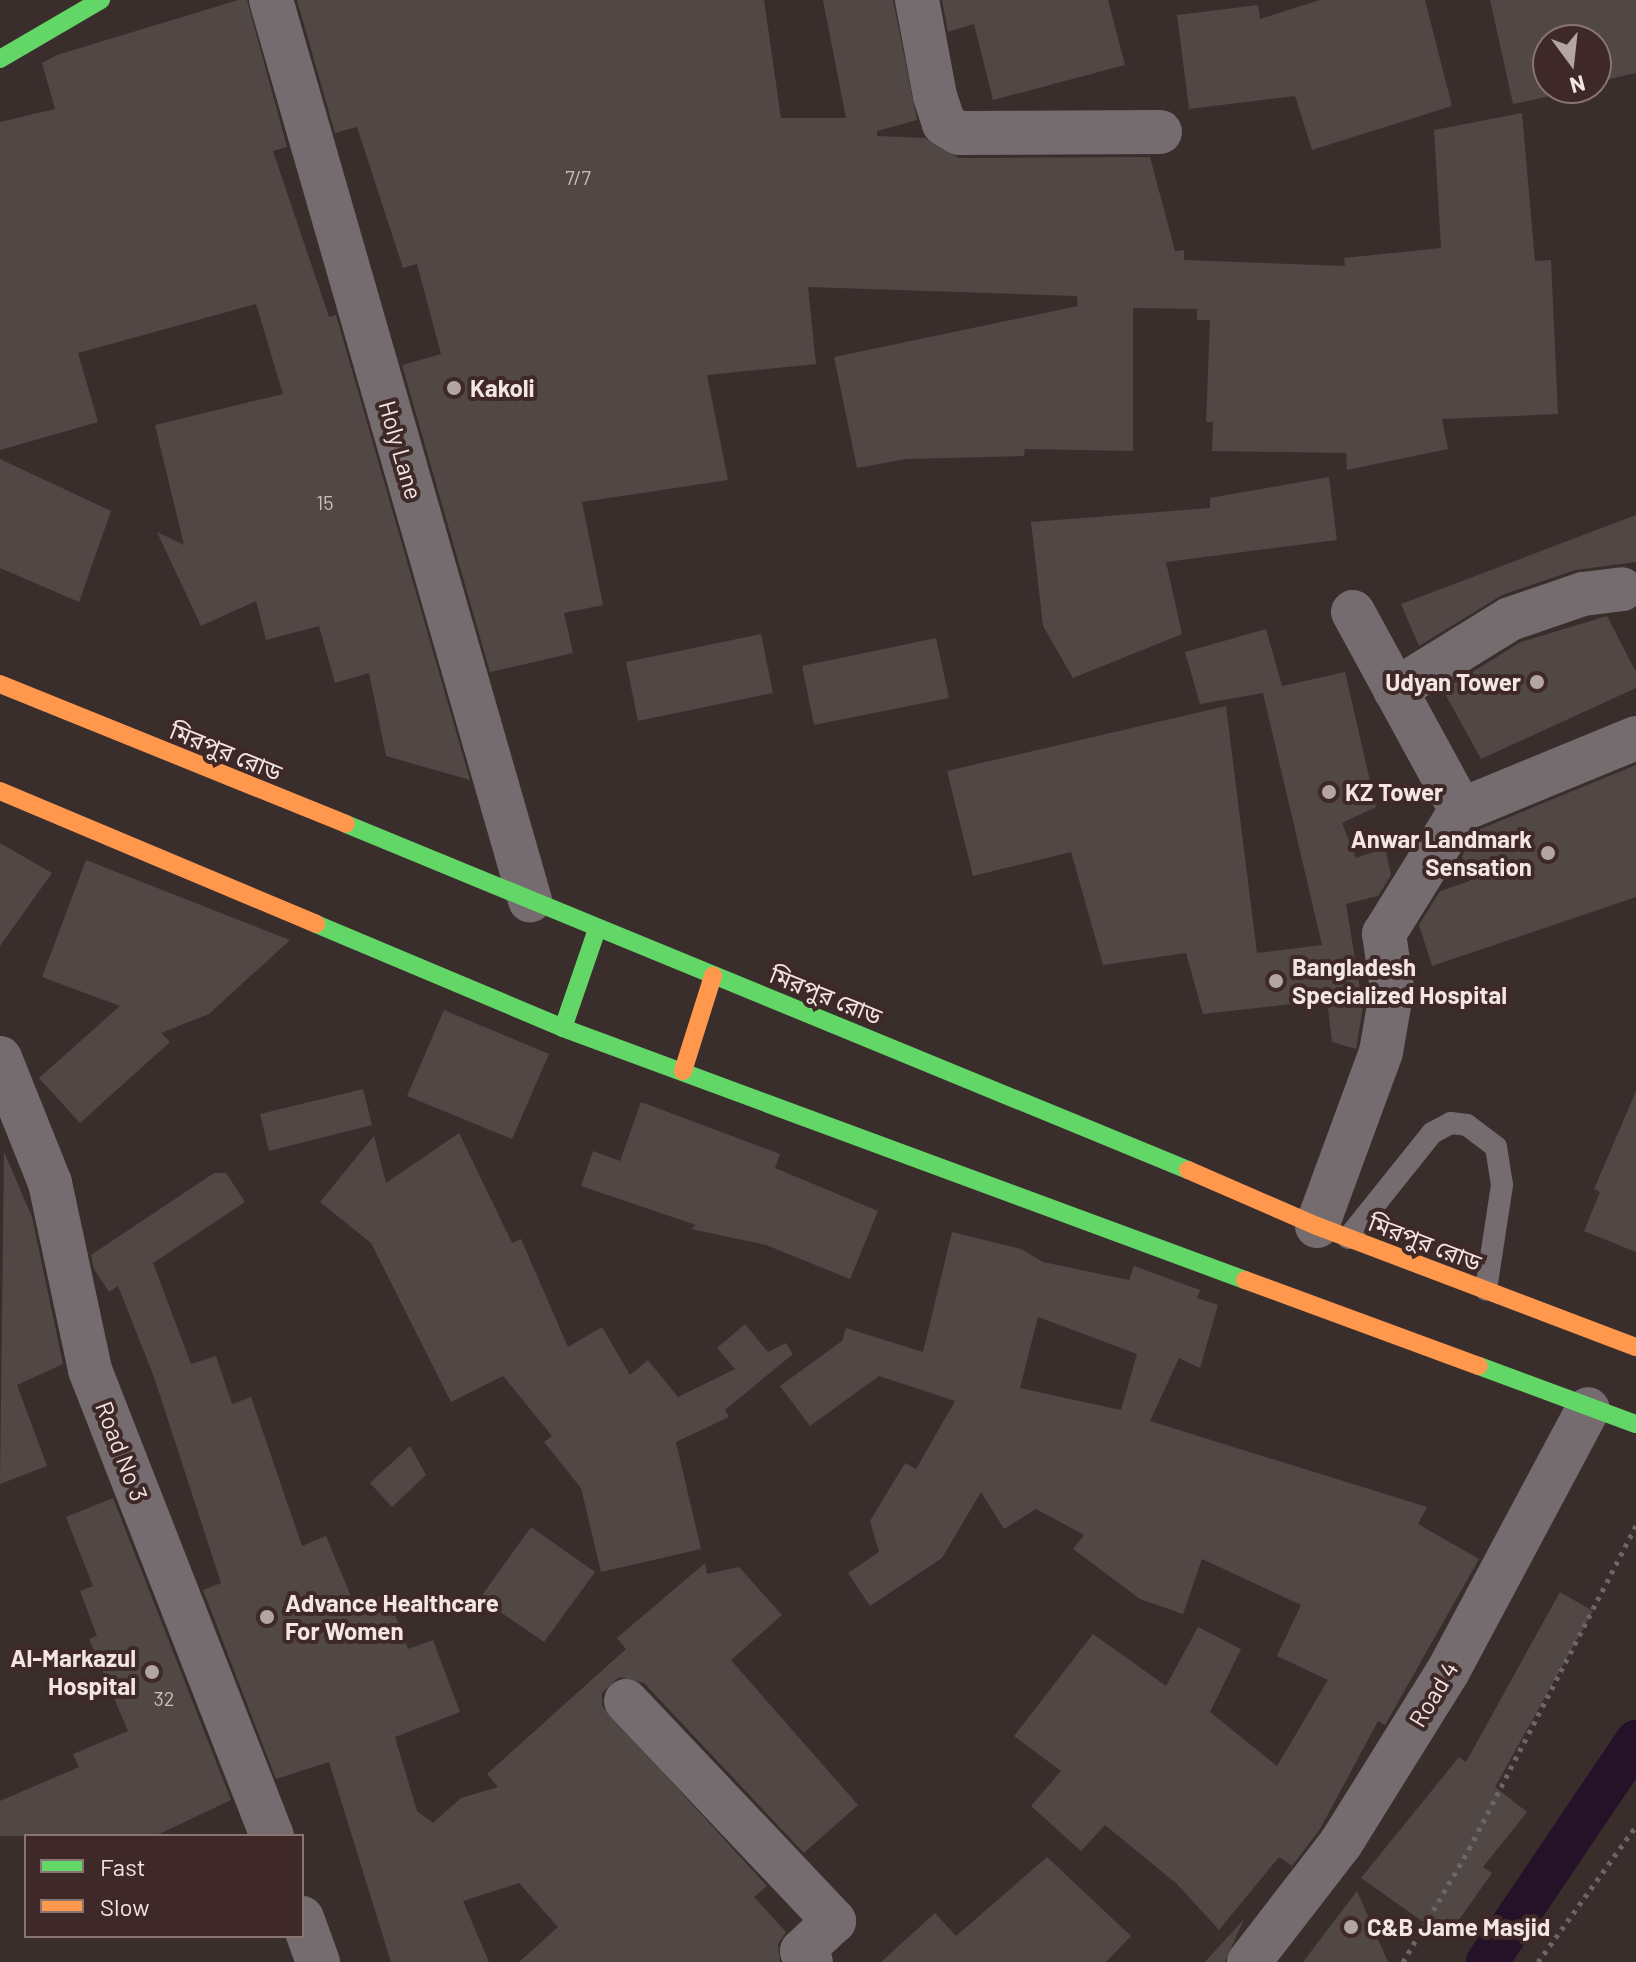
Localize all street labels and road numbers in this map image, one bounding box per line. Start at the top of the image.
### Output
street label: Holy Lane [373,397,429,503]
street label: মিরপুর রোড [166,716,286,786]
street label: মিরপুর রোড [766,960,886,1030]
street label: মিরপুর রোড [1365,1207,1485,1277]
street label: Road No 3 [90,1397,154,1505]
street label: Road 4 [1402,1656,1464,1732]

